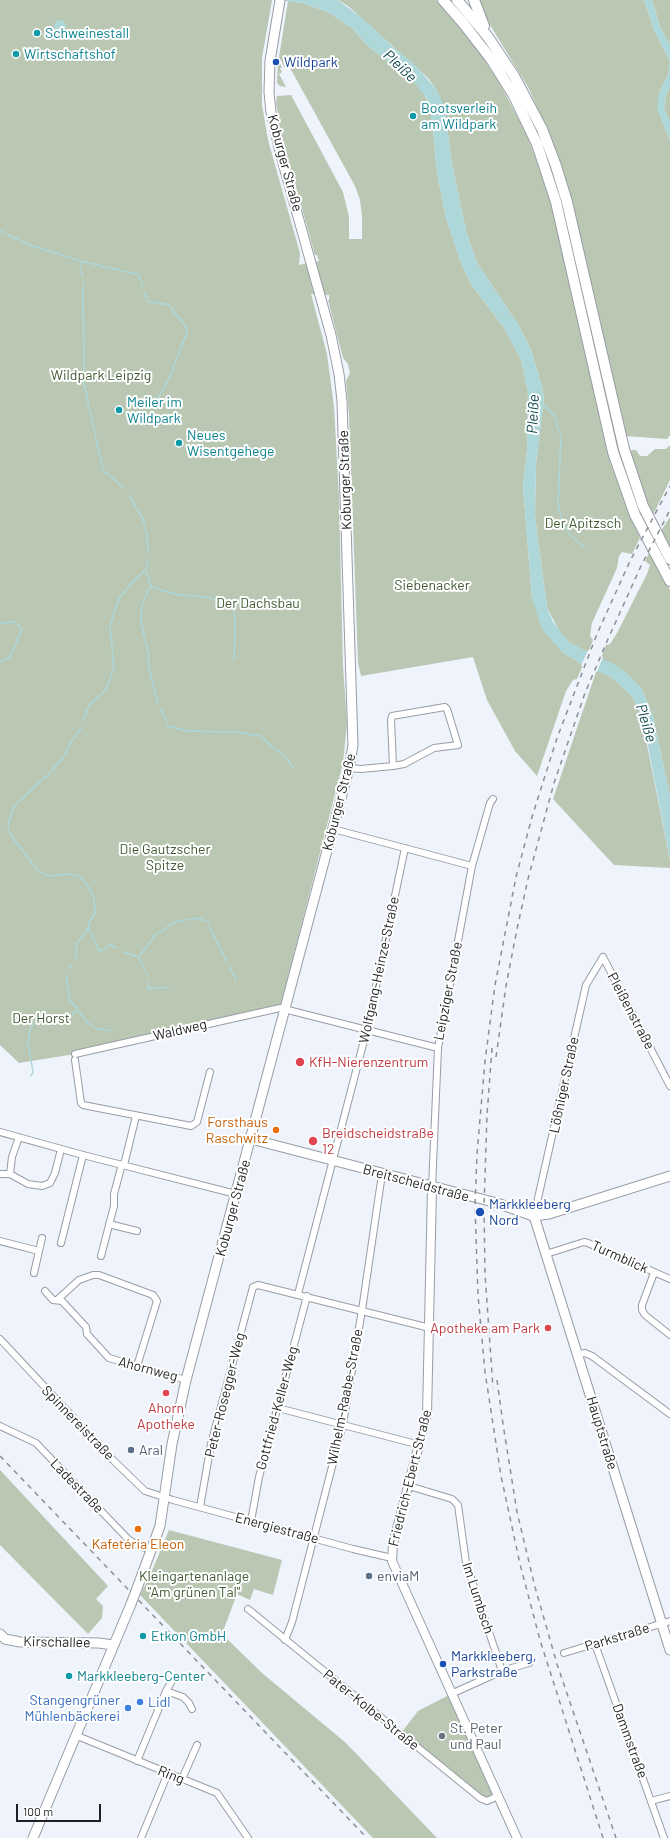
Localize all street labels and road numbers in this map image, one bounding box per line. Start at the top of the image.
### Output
street label: Koburger Straße [264,113,306,213]
street label: Koburger Straße [335,430,355,530]
street label: Koburger Straße [319,752,359,852]
street label: Wolfgang-Heinze-Straße [355,895,403,1045]
street label: Leipziger Straße [430,940,466,1042]
street label: Pleißenstraße [604,970,658,1052]
street label: Waldweg [152,1016,208,1044]
street label: Lößniger Straße [546,1035,582,1135]
street label: Koburger Straße [212,1158,254,1258]
street label: Breitscheidstraße [361,1161,471,1205]
street label: Turmblick [589,1237,651,1277]
street label: Wilhelm-Raabe-Straße [324,1327,366,1467]
street label: Peter-Rosegger-Weg [201,1331,249,1459]
street label: Gottfried-Keller-Weg [252,1344,302,1472]
street label: Ahornweg [116,1353,180,1385]
street label: Spinnereistraße [38,1382,118,1464]
street label: Hauptstraße [583,1394,621,1472]
street label: Friedrich-Ebert-Straße [385,1408,435,1548]
street label: Ladestraße [47,1455,107,1517]
street label: Energiestraße [233,1509,321,1547]
street label: Im Lumbsch [459,1560,497,1636]
street label: Parkstraße [583,1619,651,1655]
street label: Kirschallee [23,1633,91,1651]
street label: Pater-Kolbe-Straße [320,1666,422,1754]
street label: Dammstraße [609,1701,651,1781]
street label: Ring [155,1762,187,1788]

